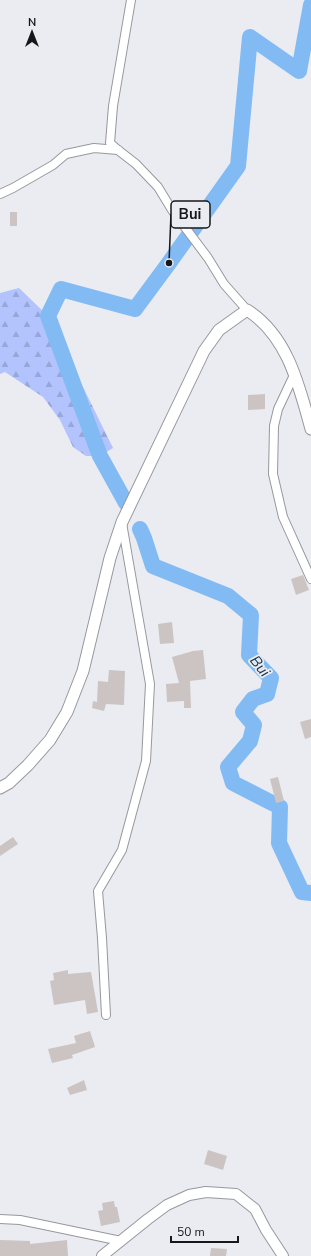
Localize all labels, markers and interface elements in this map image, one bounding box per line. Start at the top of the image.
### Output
north arrow [12,12,52,52]
text: N [28,15,36,30]
callout: Bui [171,201,210,228]
text: Bui [179,204,201,224]
water label: Bui [245,651,275,681]
scale bar [171,1218,238,1244]
text: 50 m [177,1224,205,1240]

